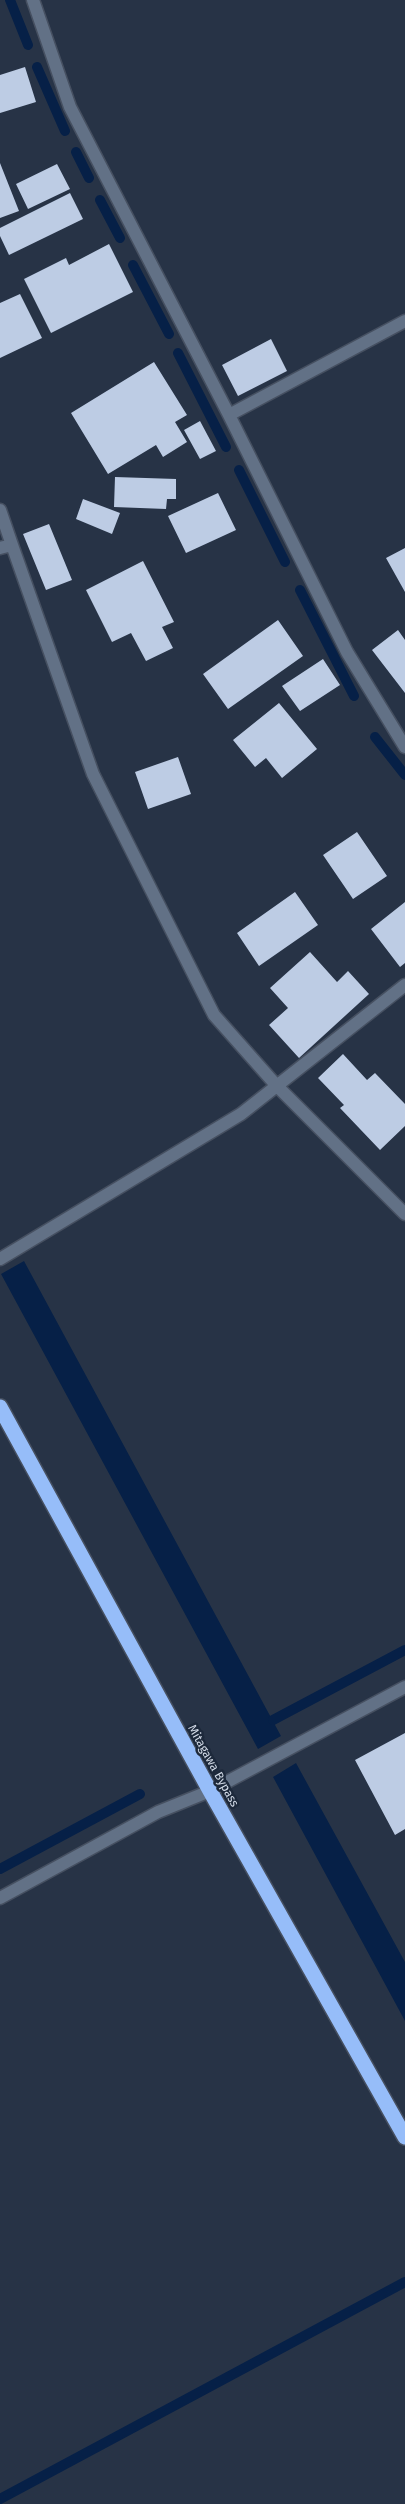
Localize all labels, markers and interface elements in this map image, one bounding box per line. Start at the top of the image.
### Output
street label: Mitagawa Bypass [184,1722,242,1810]

